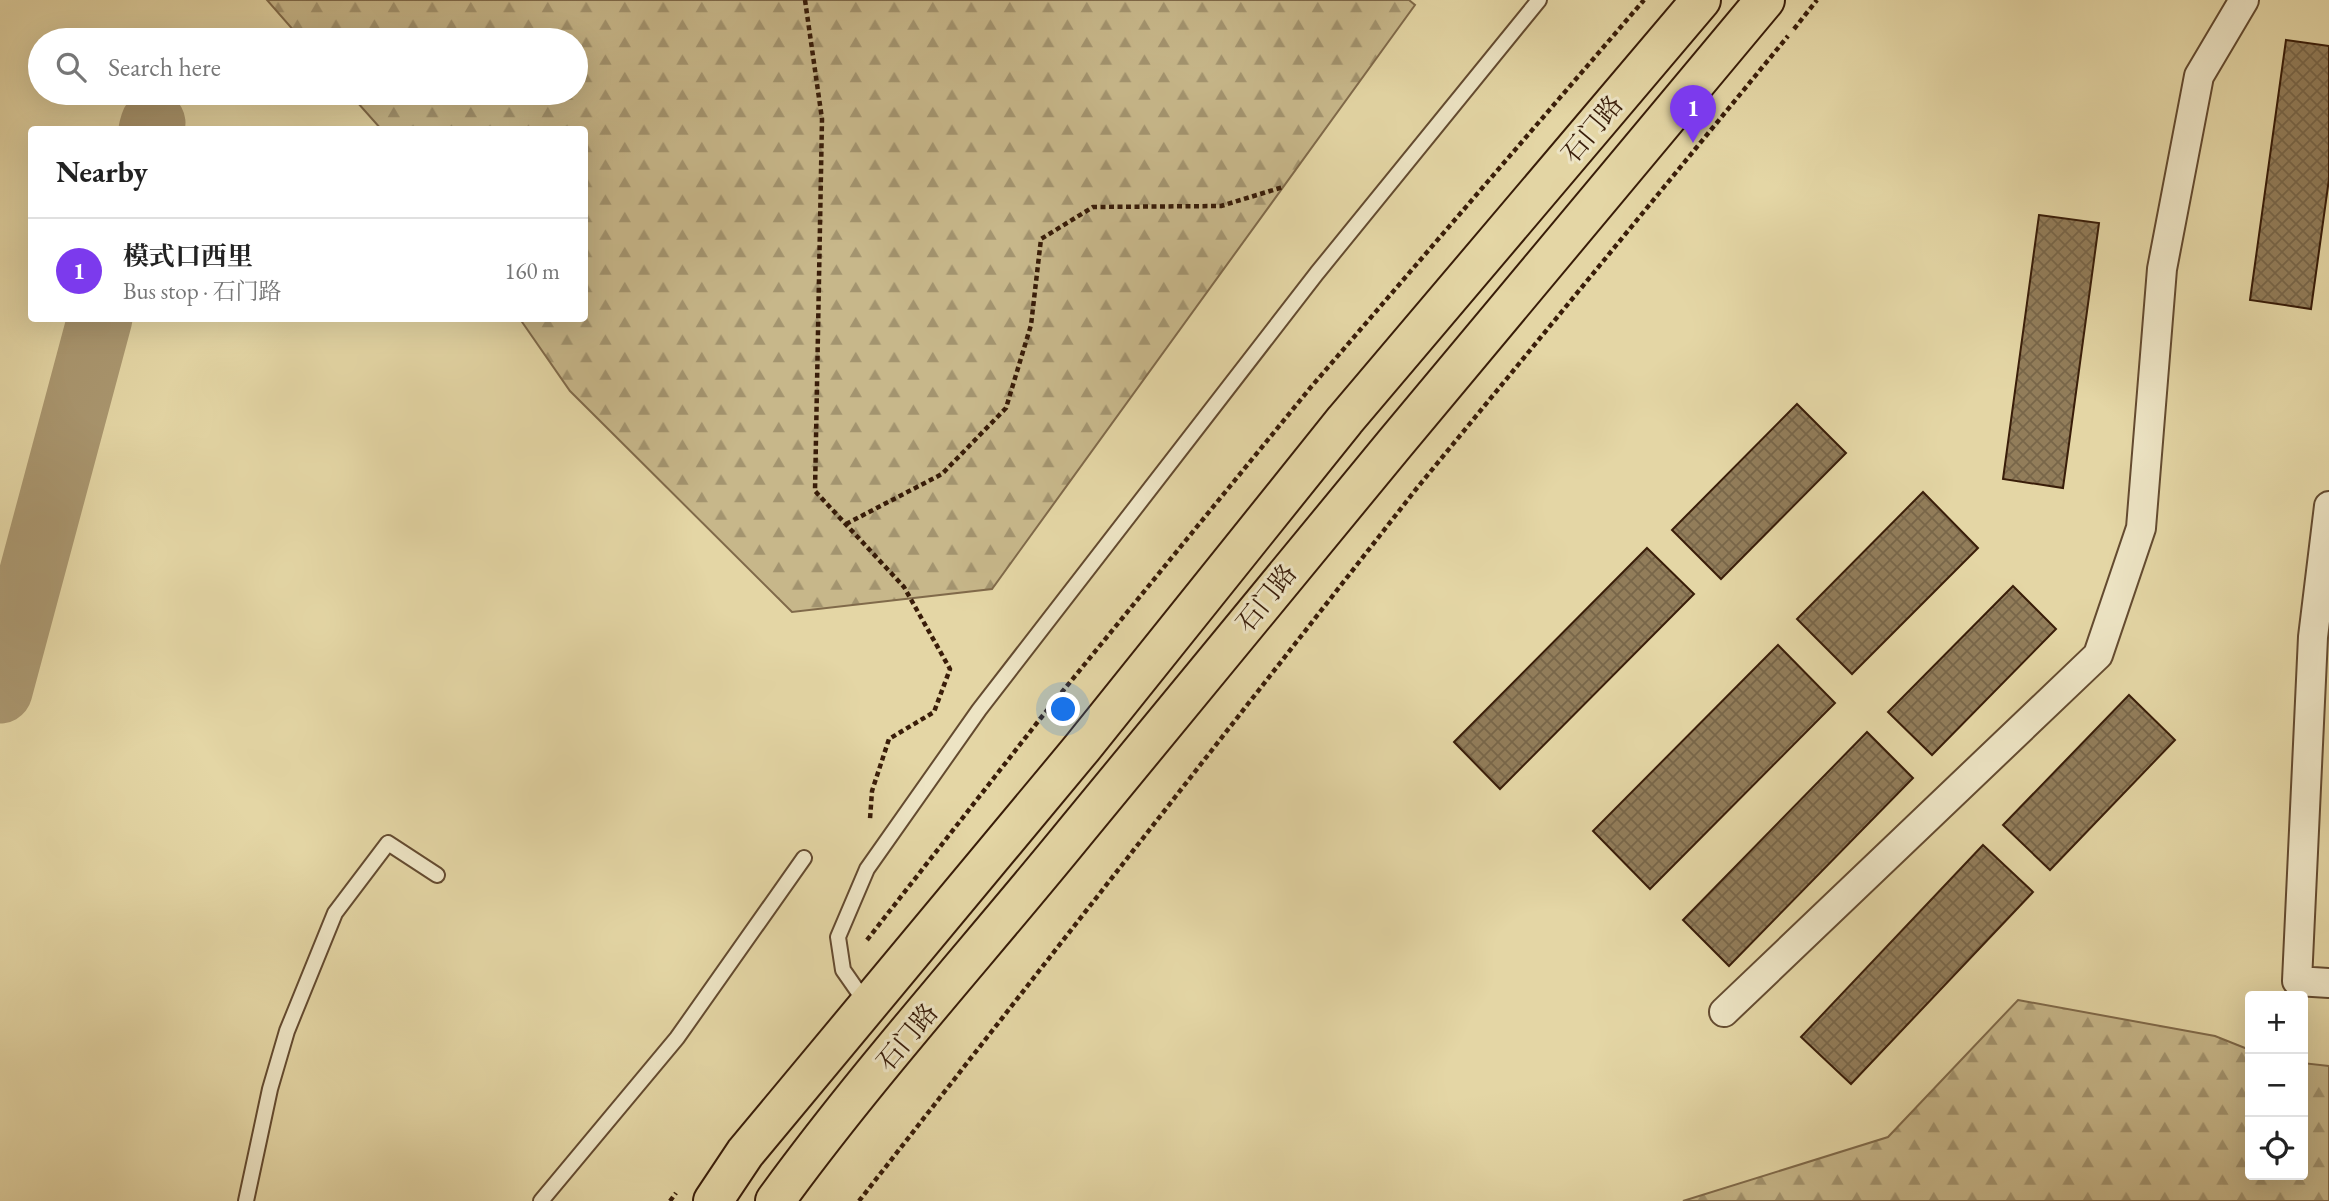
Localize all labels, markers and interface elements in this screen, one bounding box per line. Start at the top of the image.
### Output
search box [28,28,588,105]
icon: search [52,48,90,86]
text: Search here [108,50,221,84]
pin: 1 [1670,85,1716,143]
street label: 石门路 [1554,88,1630,170]
text: Nearby [56,152,148,191]
text: 模式口西里 [123,239,253,273]
text: 1 [73,256,85,286]
text: 160 m [504,256,560,286]
text: Bus stop · 石门路 [123,276,281,306]
street label: 石门路 [1228,557,1304,639]
your location [1046,692,1080,726]
map controls [2245,991,2308,1180]
button: + [2245,991,2308,1054]
street label: 石门路 [869,996,945,1078]
button: − [2245,1054,2308,1117]
button: locate [2245,1117,2308,1180]

